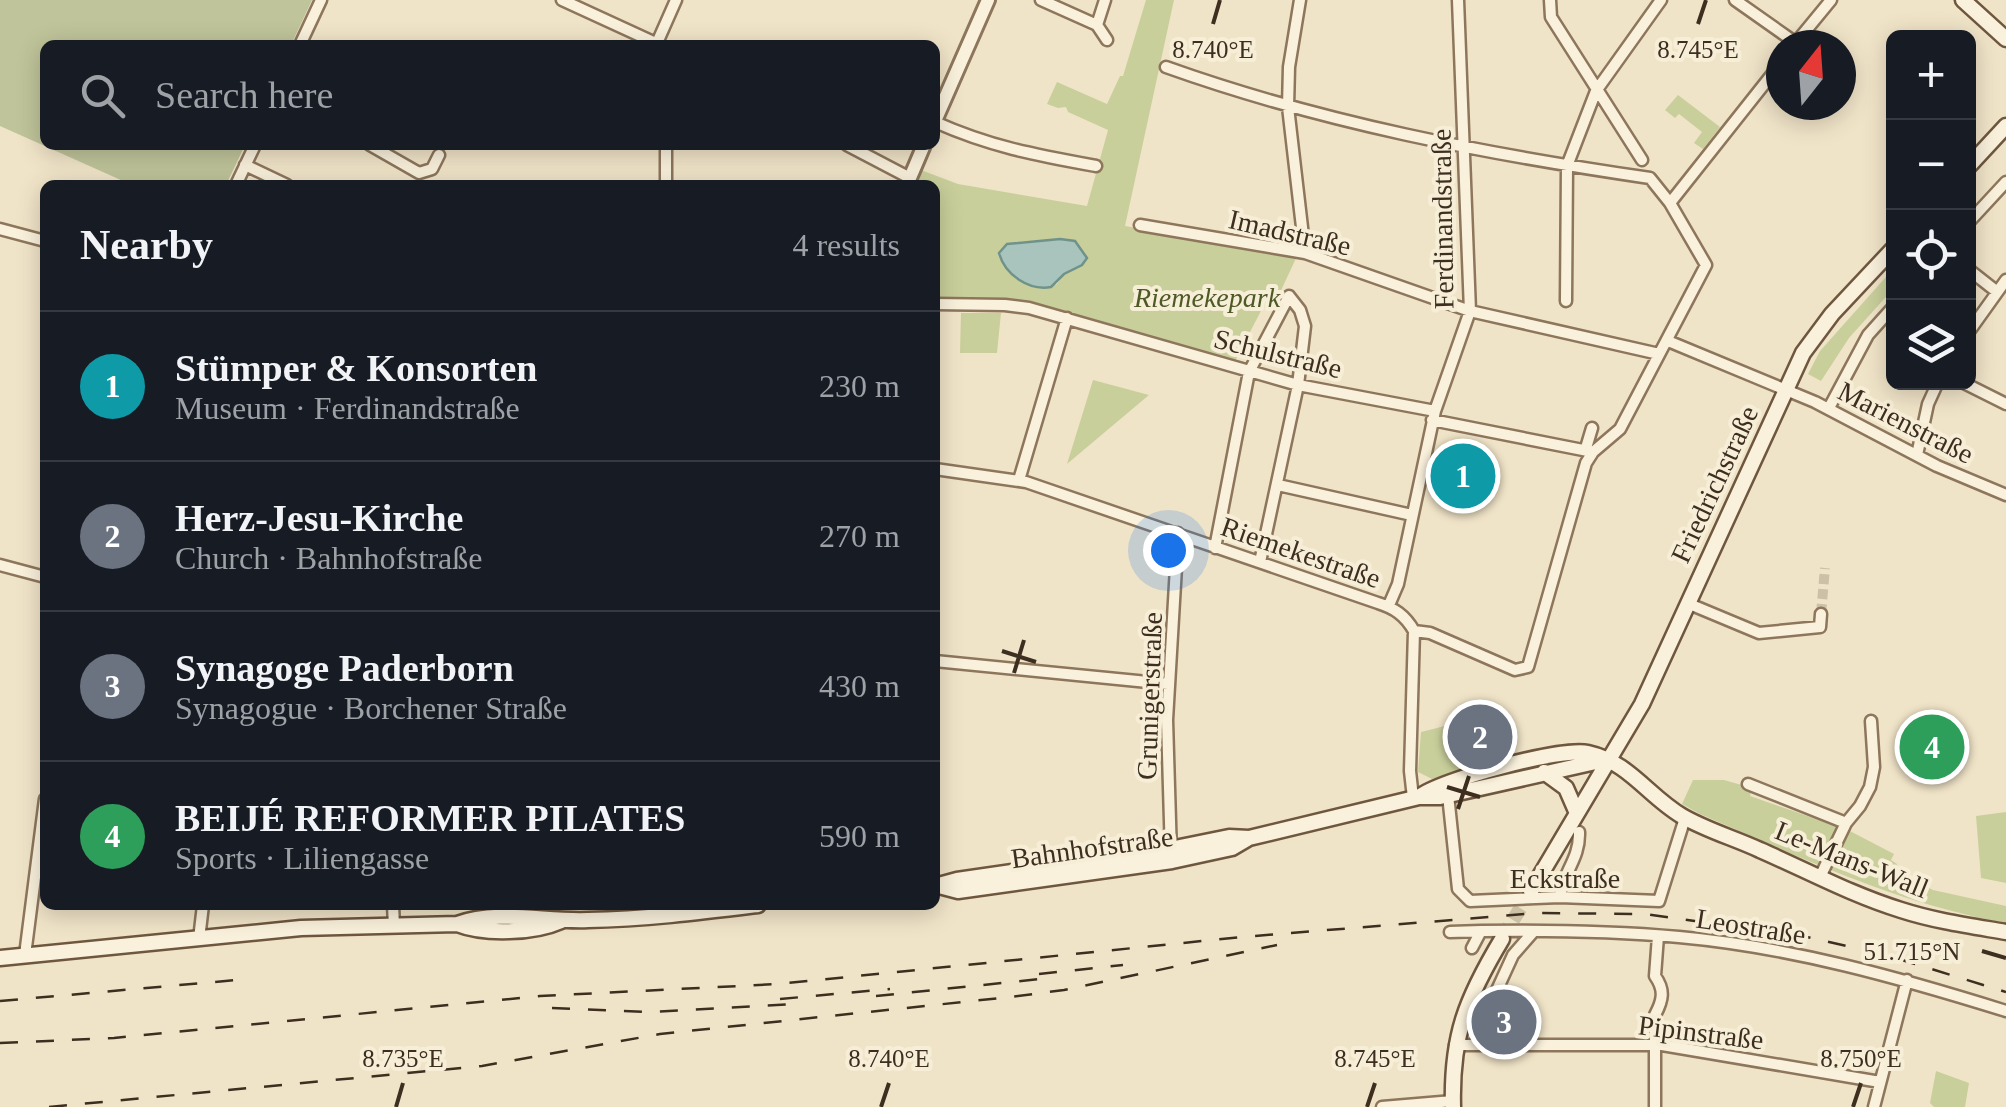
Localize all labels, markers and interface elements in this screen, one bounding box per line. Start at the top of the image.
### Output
north arrow [1766,30,1856,120]
map controls [1886,30,1976,390]
button: + [1886,30,1976,120]
text: 8.740°E [1172,36,1254,63]
text: 8.745°E [1657,36,1739,63]
search box [40,40,940,150]
icon: search [75,68,130,123]
text: Search here [155,74,333,116]
button: − [1886,120,1976,210]
street label: Ferdinandstraße [1425,129,1460,309]
street label: Imadstraße [1226,203,1354,262]
button: locate [1886,210,1976,300]
text: Nearby [80,222,213,268]
text: 4 results [792,227,900,263]
park label: Riemekepark [1133,282,1281,313]
button: layers [1886,300,1976,390]
street label: Schulstraße [1211,323,1345,384]
text: Stümper & Konsorten [175,347,537,389]
text: 1 [105,368,121,404]
text: 230 m [819,368,900,404]
street label: Marienstraße [1833,375,1979,470]
text: Museum · Ferdinandstraße [175,390,520,426]
street label: Friedrichstraße [1665,401,1764,568]
pin: 1 [1430,438,1496,514]
text: Herz-Jesu-Kirche [175,497,463,539]
street label: Riemekestraße [1217,511,1385,594]
text: 2 [105,518,121,554]
text: 270 m [819,518,900,554]
your location [1143,525,1194,576]
text: Church · Bahnhofstraße [175,540,482,576]
street label: Grunigerstraße [1131,612,1168,780]
text: Synagoge Paderborn [175,647,514,689]
text: 3 [105,668,121,704]
text: 430 m [819,668,900,704]
text: Synagogue · Borchener Straße [175,690,567,726]
pin: 2 [1448,700,1512,774]
pin: 4 [1900,710,1964,784]
text: BEIJÉ REFORMER PILATES [175,797,685,839]
street label: Le-Mans-Wall [1771,815,1933,904]
text: 4 [105,818,121,854]
text: 590 m [819,818,900,854]
street label: Bahnhofstraße [1009,821,1175,874]
text: Sports · Liliengasse [175,840,429,876]
street label: Eckstraße [1510,863,1620,894]
street label: Leostraße [1694,903,1808,950]
text: 51.715°N [1864,938,1960,965]
pin: 3 [1472,984,1536,1060]
street label: Pipinstraße [1637,1009,1765,1056]
text: 8.735°E [362,1045,444,1072]
text: 8.740°E [848,1045,930,1072]
text: 8.745°E [1334,1045,1416,1072]
text: 8.750°E [1820,1045,1902,1072]

